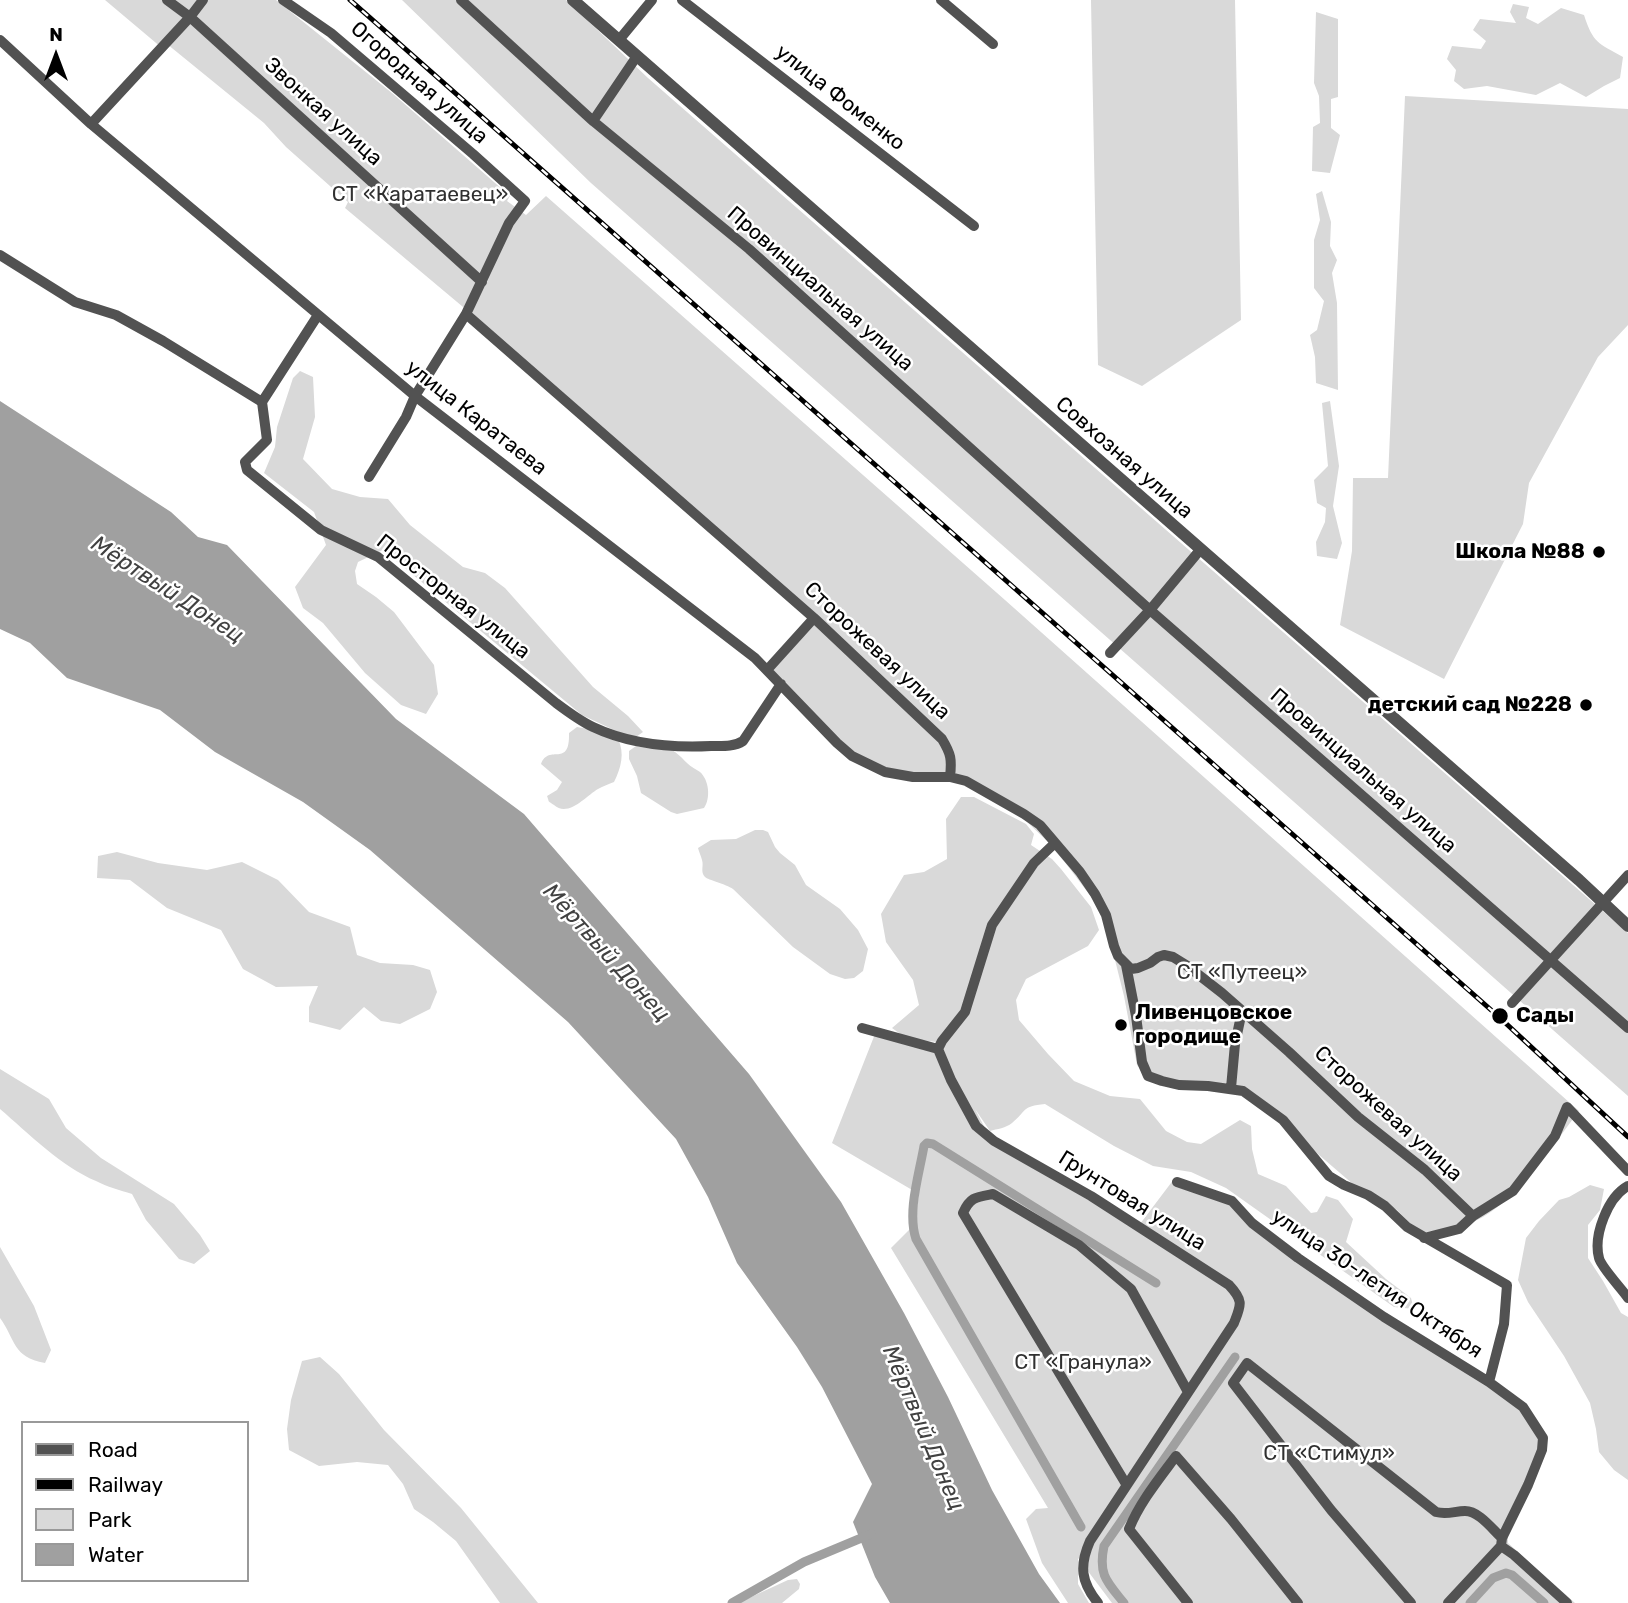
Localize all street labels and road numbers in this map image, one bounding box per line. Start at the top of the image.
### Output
street label: Огородная улица [345,17,493,149]
street label: улица Фоменко [770,40,910,156]
street label: Звонкая улица [259,53,387,171]
street label: Провинциальная улица [722,201,918,377]
street label: улица Каратаева [400,355,552,481]
street label: Совхозная улица [1050,392,1198,524]
street label: Просторная улица [371,529,535,665]
street label: Сторожевая улица [799,577,955,725]
street label: Провинциальная улица [1265,683,1461,859]
street label: Сторожевая улица [1309,1041,1467,1187]
street label: Грунтовая улица [1054,1146,1210,1256]
street label: улица 30-летия Октября [1267,1204,1487,1364]

